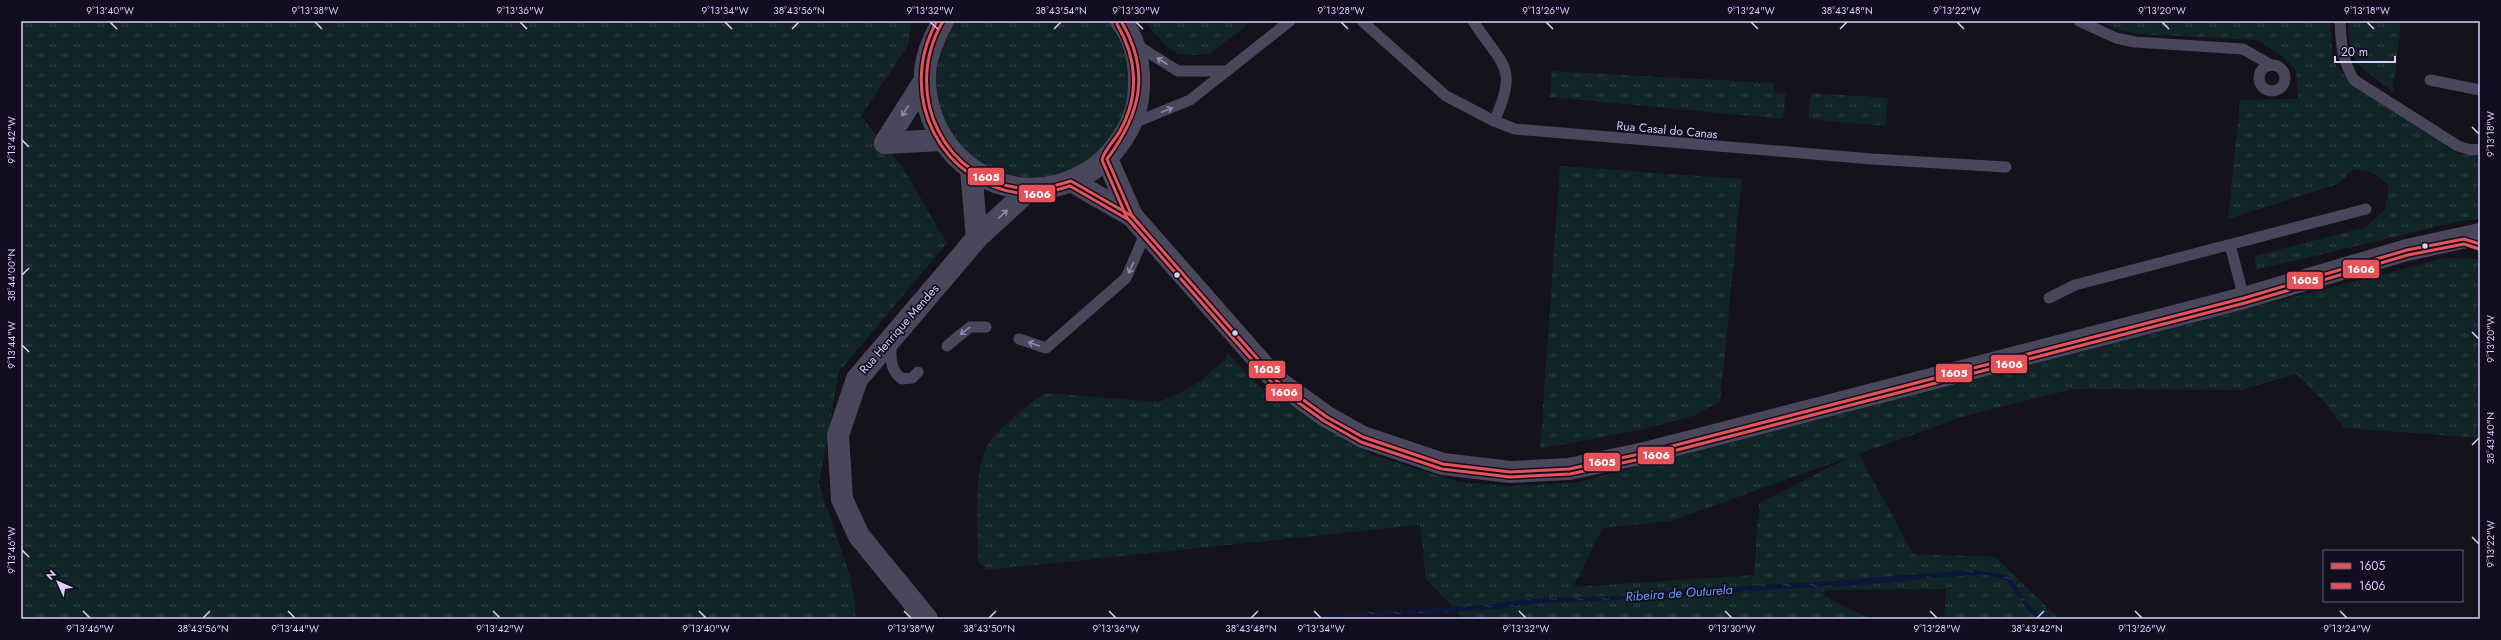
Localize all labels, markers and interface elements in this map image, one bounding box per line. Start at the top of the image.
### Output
text: 9°13'40"W [86,3,134,18]
text: 9°13'38"W [292,3,339,18]
text: 9°13'36"W [496,3,544,18]
text: 9°13'34"W [701,3,749,18]
text: 38°43'56"N [773,3,825,18]
text: 9°13'32"W [906,3,954,18]
text: 38°43'54"N [1035,3,1087,18]
text: 9°13'30"W [1112,3,1160,18]
text: 9°13'28"W [1317,3,1365,18]
text: 9°13'26"W [1522,3,1570,18]
text: 9°13'24"W [1727,3,1775,18]
text: 38°43'48"N [1821,3,1873,18]
text: 9°13'22"W [1933,3,1981,18]
text: 9°13'20"W [2138,3,2186,18]
text: 9°13'18"W [2344,3,2390,18]
scale bar [2335,38,2395,64]
text: 20 m [2341,43,2368,61]
one-way arrow [1157,57,1168,65]
one-way arrow [900,105,908,117]
one-way arrow [1160,105,1172,113]
text: 9°13'18"W [2483,111,2498,157]
text: 9°13'42"W [4,116,19,164]
street label: Rua Casal do Canas [1616,117,1718,143]
line badge: 1605 [967,167,1005,186]
text: 1605 [972,169,1000,185]
line badge: 1606 [1018,184,1056,203]
text: 1606 [1023,186,1051,202]
one-way arrow [998,209,1008,218]
unlabelled marker [2420,241,2430,251]
text: 38°44'00"N [4,249,19,301]
line badge: 1606 [2342,259,2380,279]
text: 1606 [2347,261,2375,277]
one-way arrow [1127,262,1134,274]
unlabelled marker [1172,270,1182,280]
line badge: 1605 [2286,271,2324,290]
text: 1605 [2291,272,2319,288]
street label: Rua Henrique Mendes [855,280,943,378]
text: 9°13'20"W [2483,315,2498,363]
text: 9°13'44"W [4,321,19,369]
one-way arrow [959,327,970,335]
unlabelled marker [1230,328,1240,338]
one-way arrow [1028,339,1040,347]
line badge: 1606 [1990,354,2028,374]
text: 1606 [1995,356,2023,372]
line badge: 1605 [1248,360,1286,379]
text: 1605 [1253,361,1281,377]
line badge: 1605 [1935,363,1973,383]
text: 1605 [1940,365,1968,381]
line badge: 1606 [1265,383,1303,402]
text: 1606 [1270,384,1298,400]
text: 38°43'40"N [2483,412,2498,464]
line badge: 1606 [1637,446,1675,465]
text: 1606 [1642,447,1670,463]
line badge: 1605 [1583,452,1621,472]
text: 1605 [1588,454,1616,470]
text: 9°13'22"W [2483,520,2498,568]
text: 9°13'46"W [4,526,19,574]
legend [2323,550,2463,602]
text: 1605 [2359,557,2386,575]
north arrow [38,562,78,602]
text: N [42,566,60,584]
text: 1606 [2359,577,2386,595]
water label: Ribeira de Outurela [1625,580,1733,606]
text: 9°13'46"W [66,621,114,636]
text: 38°43'56"N [177,621,229,636]
text: 9°13'44"W [271,621,319,636]
text: 9°13'42"W [476,621,524,636]
text: 9°13'40"W [682,621,730,636]
text: 9°13'38"W [888,621,935,636]
text: 38°43'50"N [963,621,1015,636]
text: 9°13'36"W [1092,621,1140,636]
text: 38°43'48"N [1225,621,1277,636]
text: 9°13'34"W [1297,621,1345,636]
text: 9°13'32"W [1502,621,1550,636]
text: 9°13'30"W [1708,621,1756,636]
text: 9°13'28"W [1913,621,1961,636]
text: 38°43'42"N [2011,621,2063,636]
text: 9°13'26"W [2118,621,2166,636]
text: 9°13'24"W [2323,621,2371,636]

